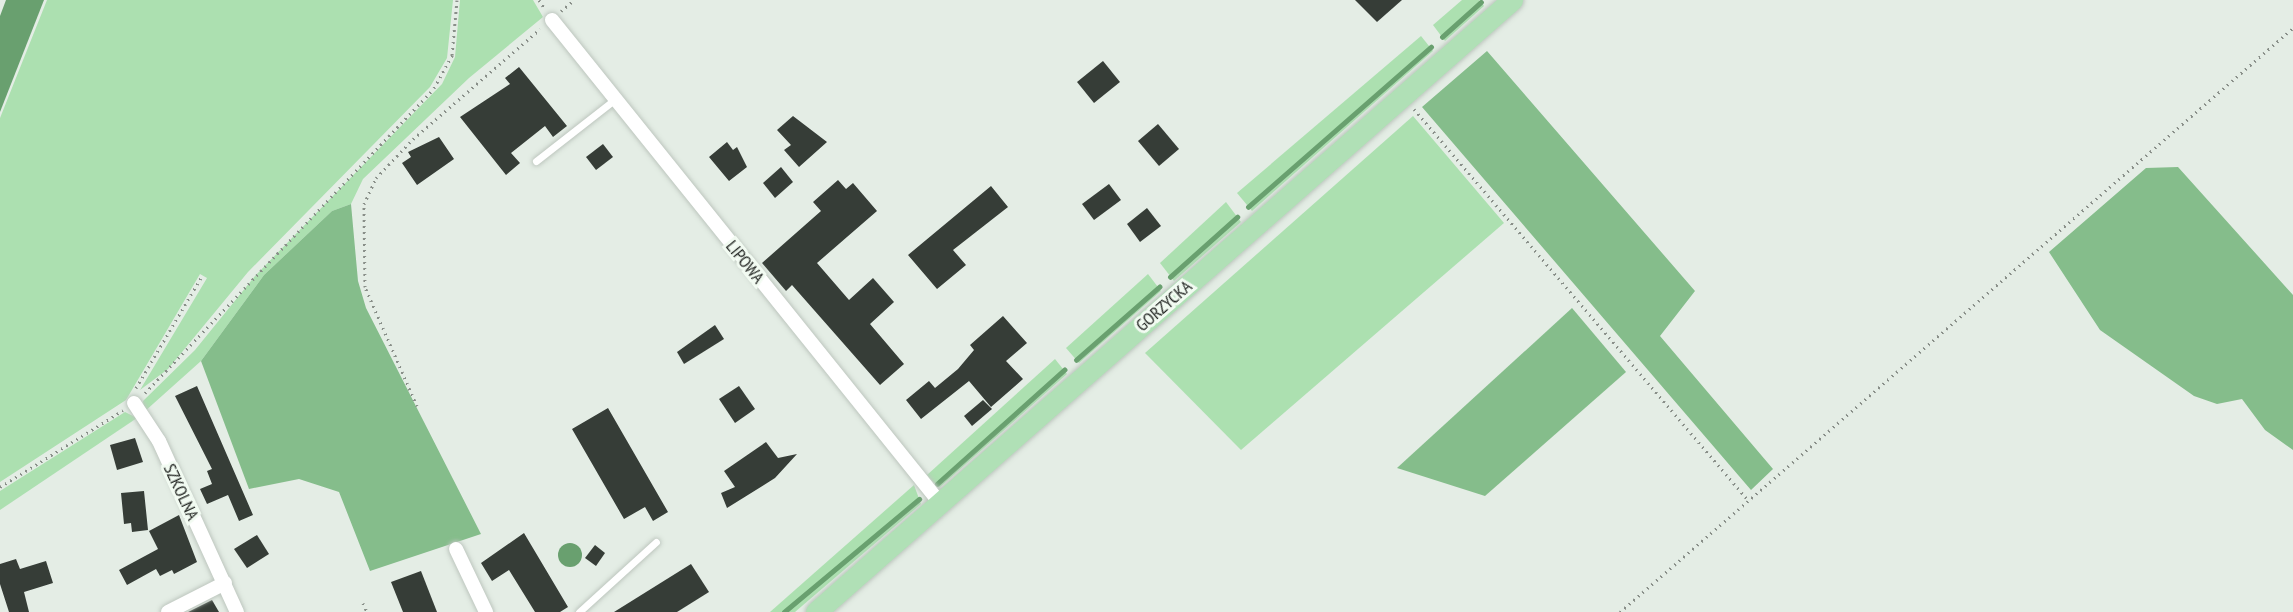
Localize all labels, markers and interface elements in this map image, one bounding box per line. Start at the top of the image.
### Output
street label: LIPOWA [721,236,769,288]
street label: GORZYCKA [1132,276,1196,336]
street label: SZKOLNA [159,460,203,524]

